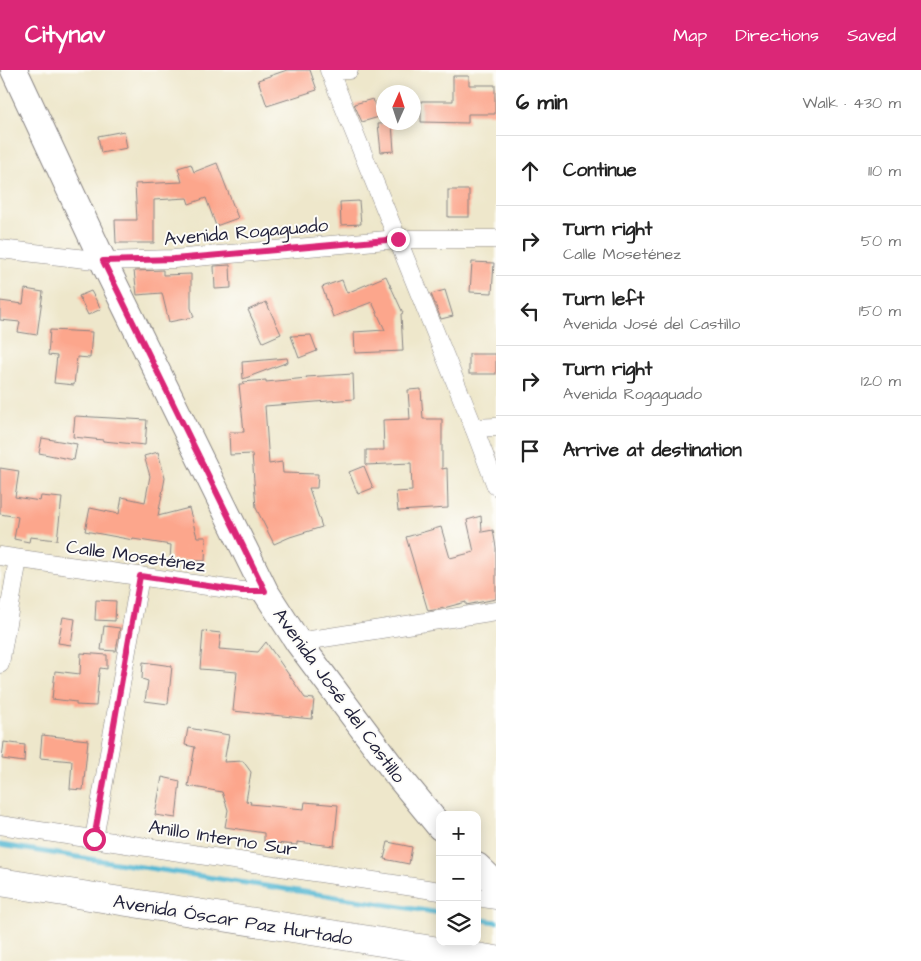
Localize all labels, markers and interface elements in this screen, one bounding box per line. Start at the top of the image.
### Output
text: Citynav [25,18,105,52]
text: Map [673,23,707,48]
text: Directions [735,23,819,48]
text: Saved [847,23,896,48]
north arrow [376,85,421,130]
text: 6 min [516,88,568,117]
text: Walk · 430 m [802,92,901,114]
icon: ahead [516,157,544,185]
text: Continue [563,157,637,184]
text: 110 m [868,160,901,182]
street label: Avenida Rogaguado [163,212,330,254]
text: Turn right [563,216,652,243]
icon: right [516,227,544,255]
route end [387,228,410,251]
text: 50 m [861,230,901,252]
text: Calle Moseténez [563,243,681,265]
text: Turn left [563,286,644,313]
icon: left [516,297,544,325]
text: 150 m [859,300,901,322]
text: Avenida José del Castillo [563,313,740,335]
text: Turn right [563,356,652,383]
icon: right [516,367,544,395]
text: 120 m [861,370,901,392]
text: Avenida Rogaguado [563,383,702,405]
icon: arrive [516,437,544,465]
text: Arrive at destination [563,437,742,464]
street label: Calle Moseténez [64,533,208,580]
street label: Avenida José del Castillo [266,603,412,789]
map controls [436,811,481,946]
button: + [436,811,481,856]
street label: Anillo Interno Sur [147,813,299,864]
route start [83,828,106,851]
button: − [436,856,481,901]
street label: Avenida Óscar Paz Hurtado [111,888,355,953]
button: layers [436,901,481,946]

